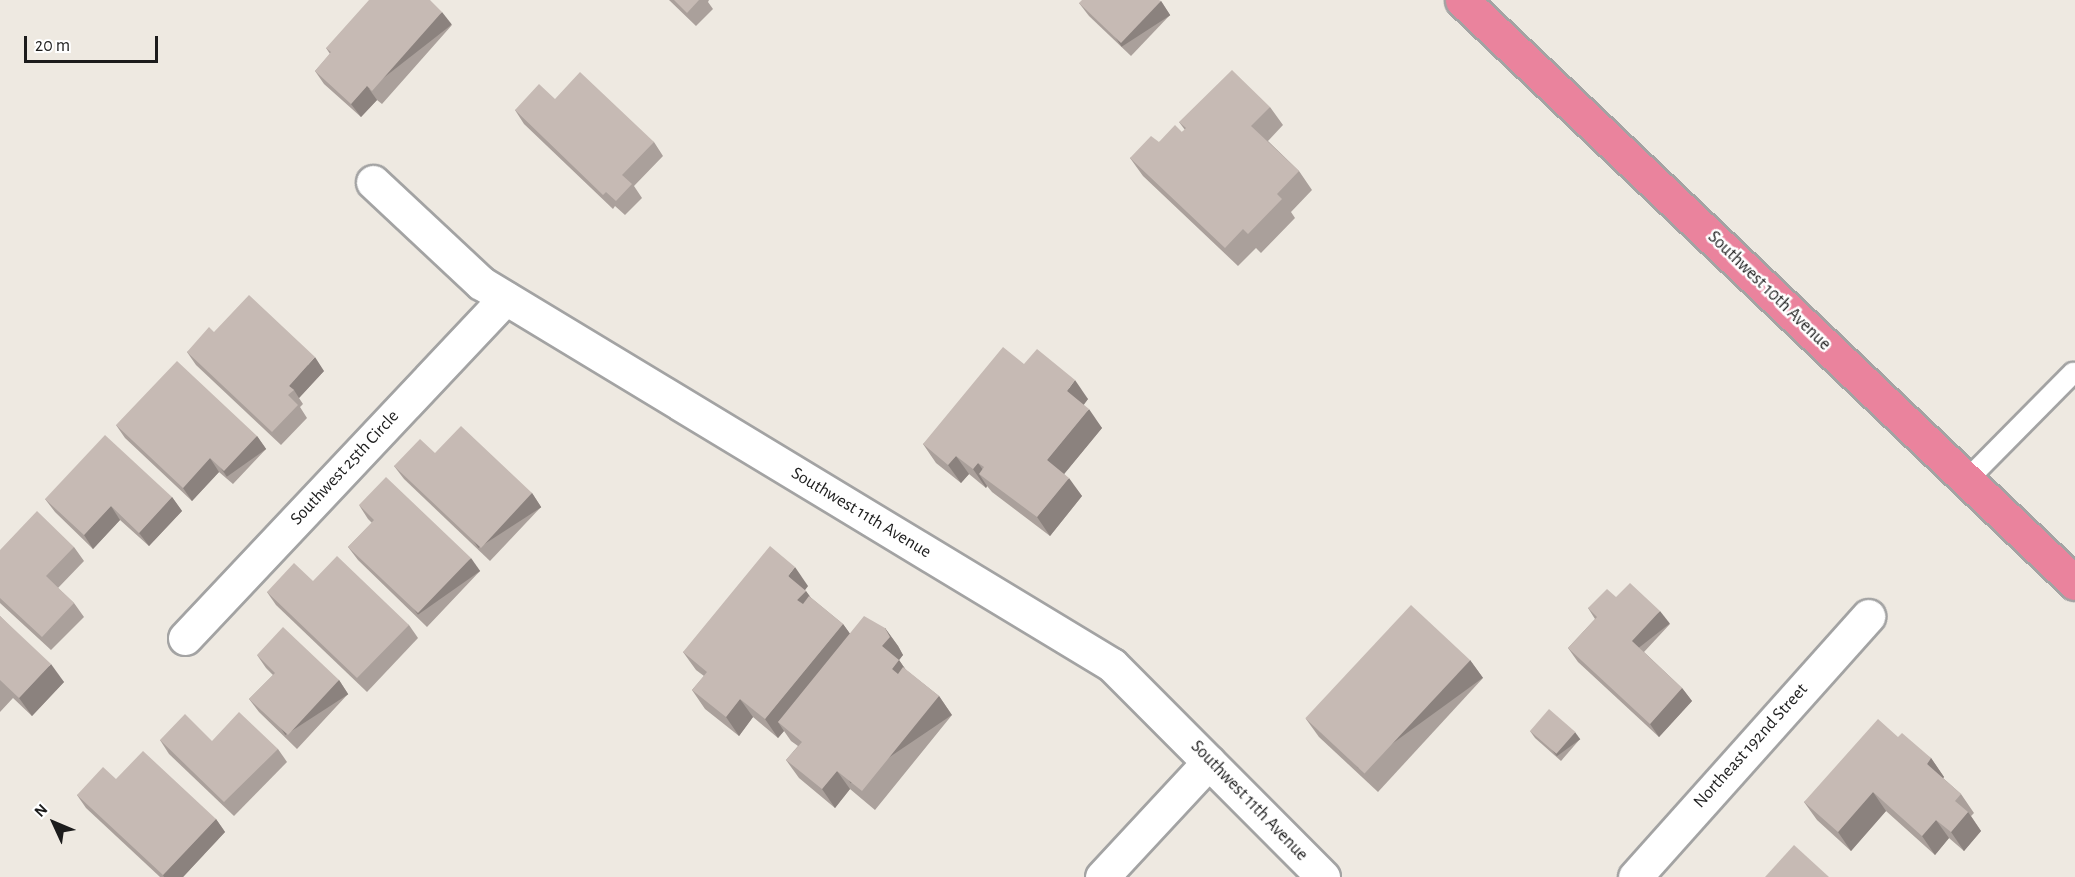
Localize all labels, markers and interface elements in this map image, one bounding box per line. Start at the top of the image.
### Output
scale bar [27,24,160,62]
text: 20 m [35,37,70,55]
street label: Southwest 10th Avenue [1703,227,1835,355]
street label: Southwest 25th Circle [286,406,404,530]
street label: Southwest 11th Avenue [787,463,935,563]
street label: Northeast 192nd Street [1689,679,1813,813]
street label: Southwest 11th Avenue [1186,736,1312,866]
north arrow [24,793,84,853]
text: N [31,801,51,820]

